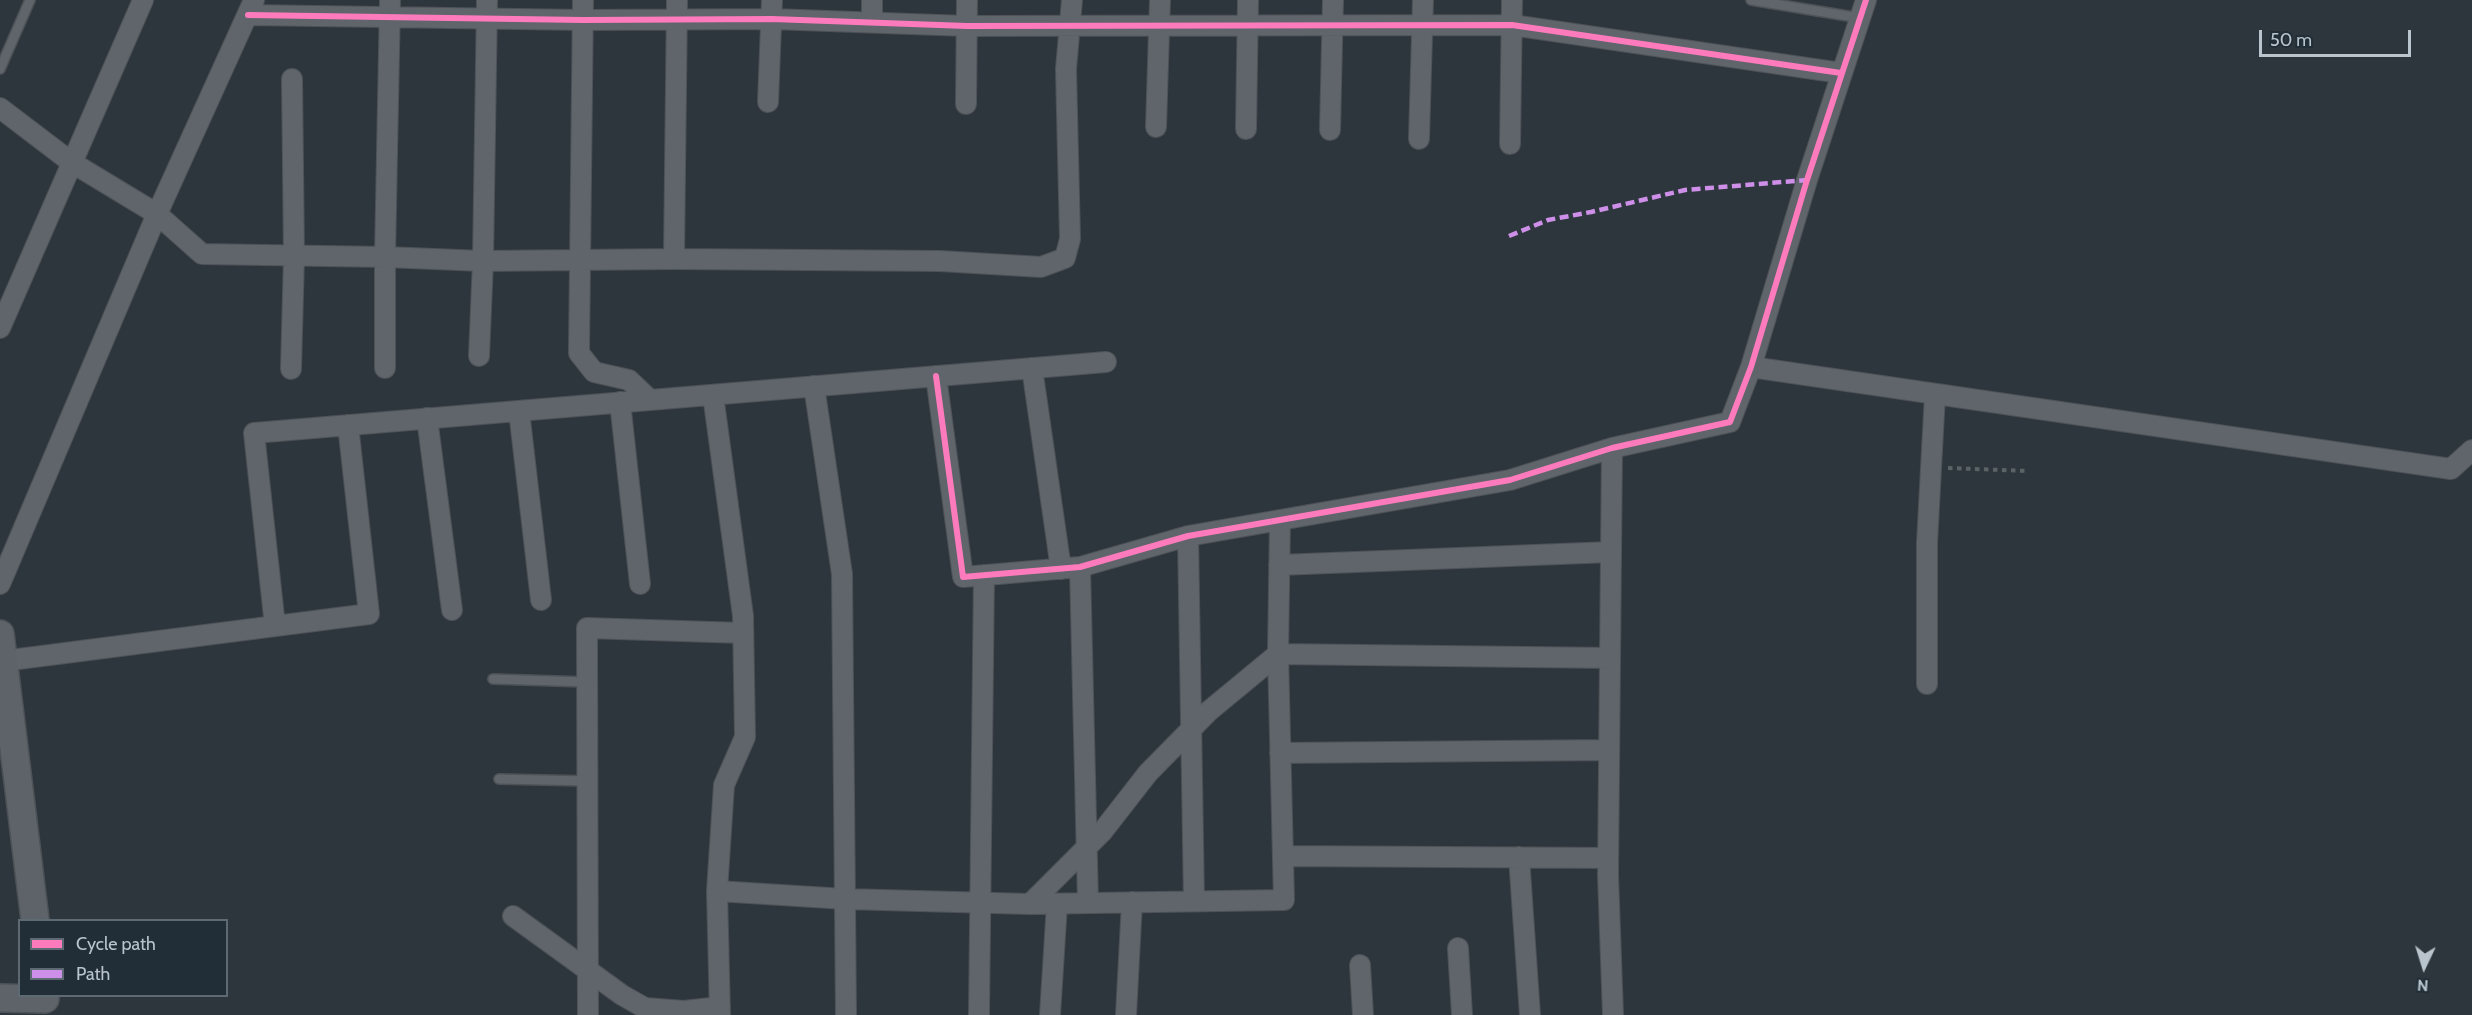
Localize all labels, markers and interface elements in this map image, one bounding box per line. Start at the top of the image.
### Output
scale bar [2262,18,2414,56]
text: 50 m [2270,29,2312,51]
legend [18,919,228,997]
text: Cycle path [76,933,156,955]
north arrow [2394,937,2454,997]
text: Path [76,963,110,985]
text: N [2416,976,2429,995]

